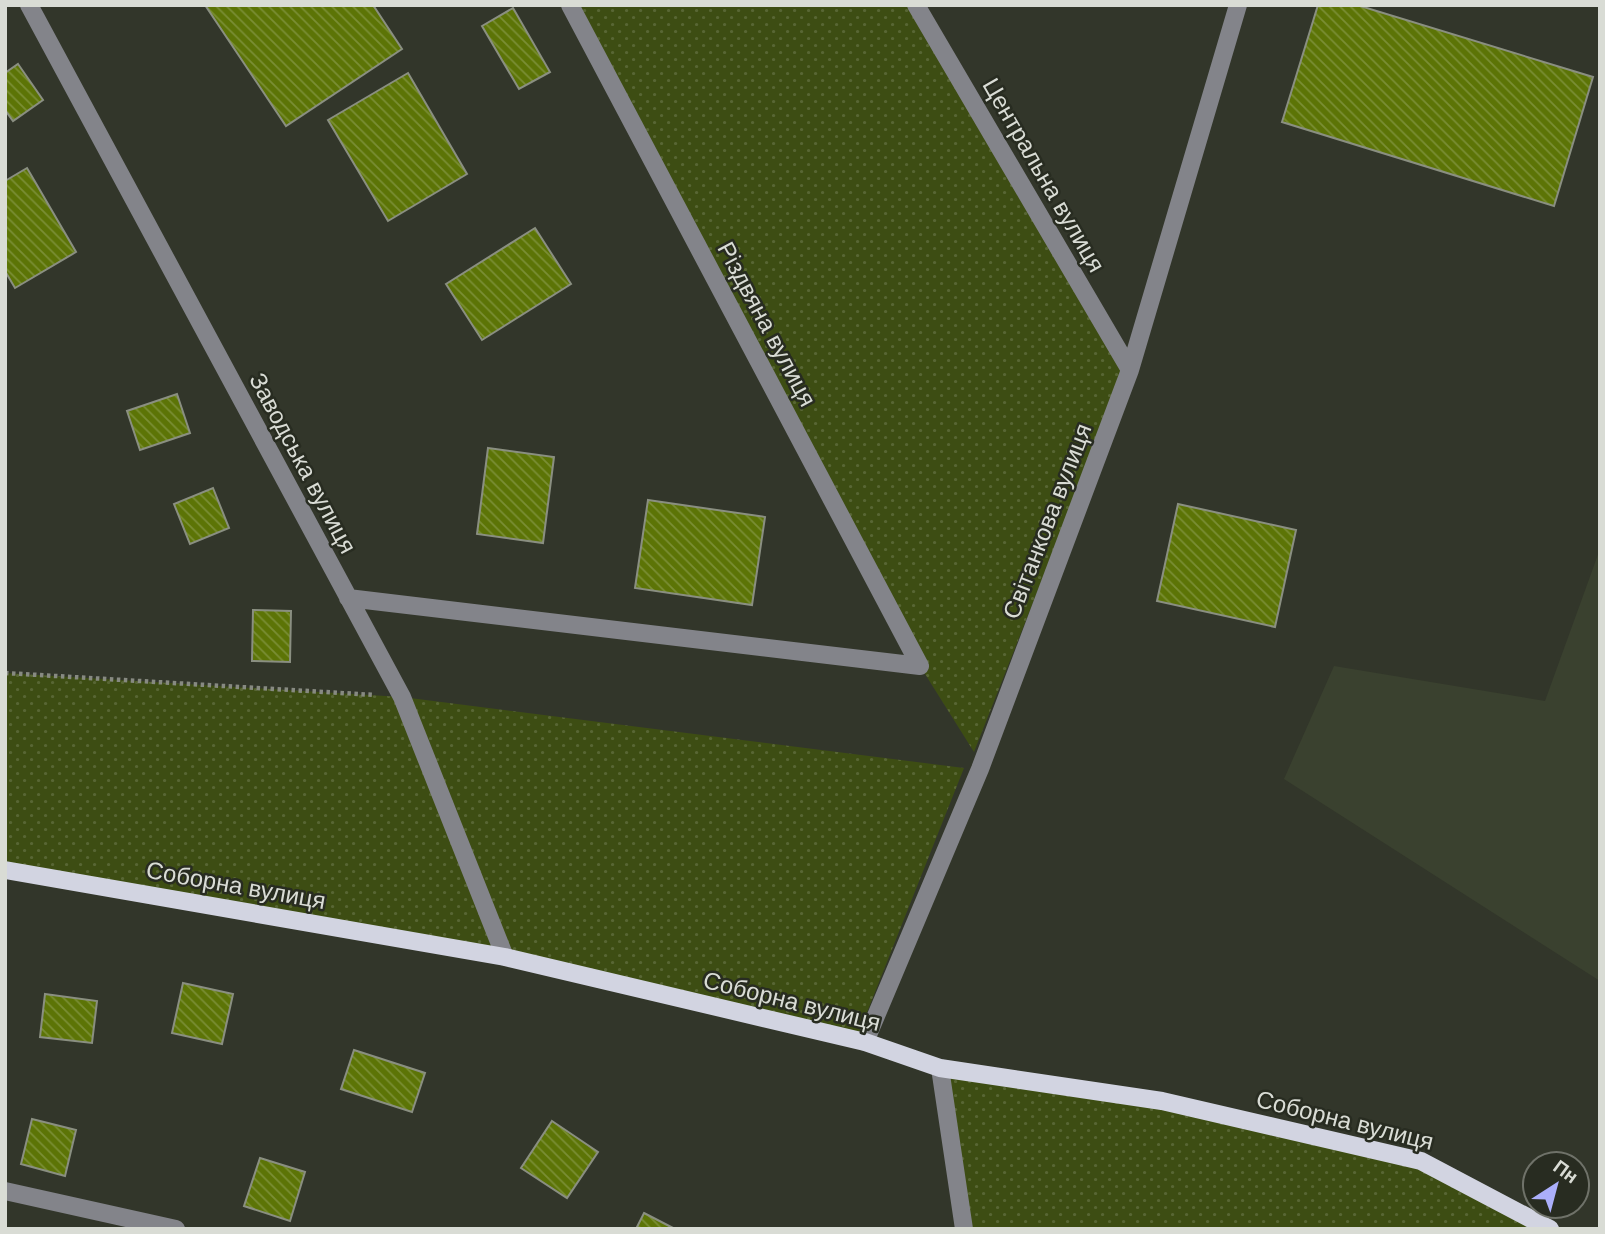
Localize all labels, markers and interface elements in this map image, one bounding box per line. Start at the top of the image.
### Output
street label: Центральна вулиця [976,72,1112,278]
street label: Різдвяна вулиця [711,236,823,412]
street label: Заводська вулиця [242,367,364,559]
street label: Світанкова вулиця [995,419,1099,623]
street label: Соборна вулиця [144,854,328,916]
street label: Соборна вулиця [700,964,884,1038]
street label: Соборна вулиця [1253,1083,1437,1157]
north arrow [1521,1150,1591,1220]
text: Пн [1548,1154,1583,1189]

